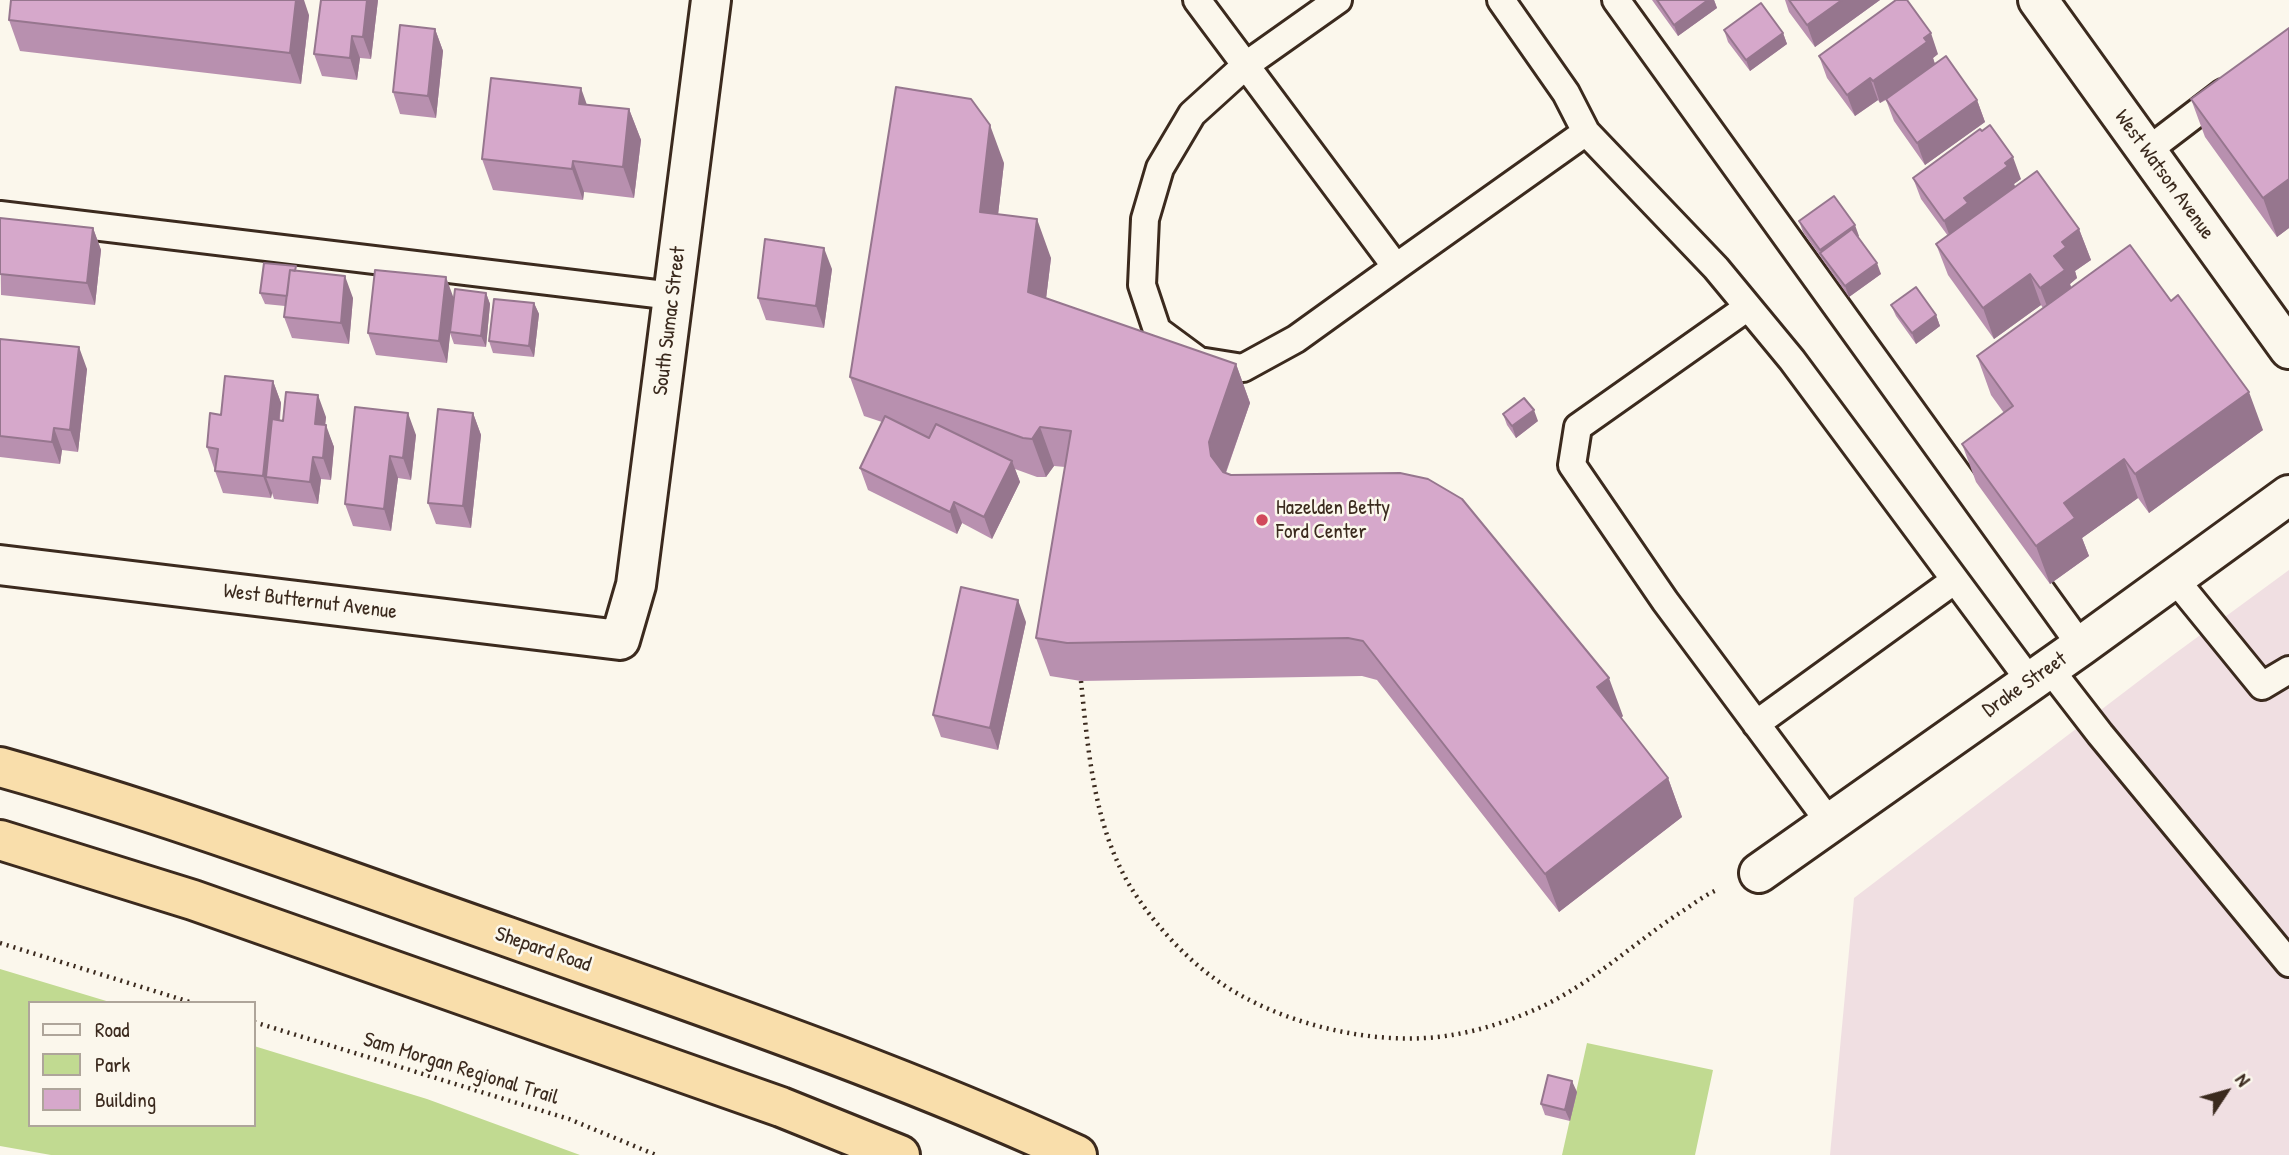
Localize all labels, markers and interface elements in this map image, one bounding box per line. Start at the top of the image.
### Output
street label: West Watson Avenue [2109,105,2219,245]
street label: South Sumac Street [648,245,692,397]
place label: Hazelden Betty Ford Center [1276,495,1390,545]
marker: Hazelden Betty Ford Center [1254,512,1270,528]
street label: West Butternut Avenue [222,579,398,625]
street label: Drake Street [1978,647,2072,723]
street label: Shepard Road [492,922,594,978]
legend [28,1001,256,1127]
text: Road [95,1015,129,1044]
street label: Sam Morgan Regional Trail [360,1027,562,1111]
text: Park [95,1050,130,1079]
north arrow [2191,1057,2261,1127]
text: N [2229,1068,2256,1091]
text: Building [95,1085,156,1114]

